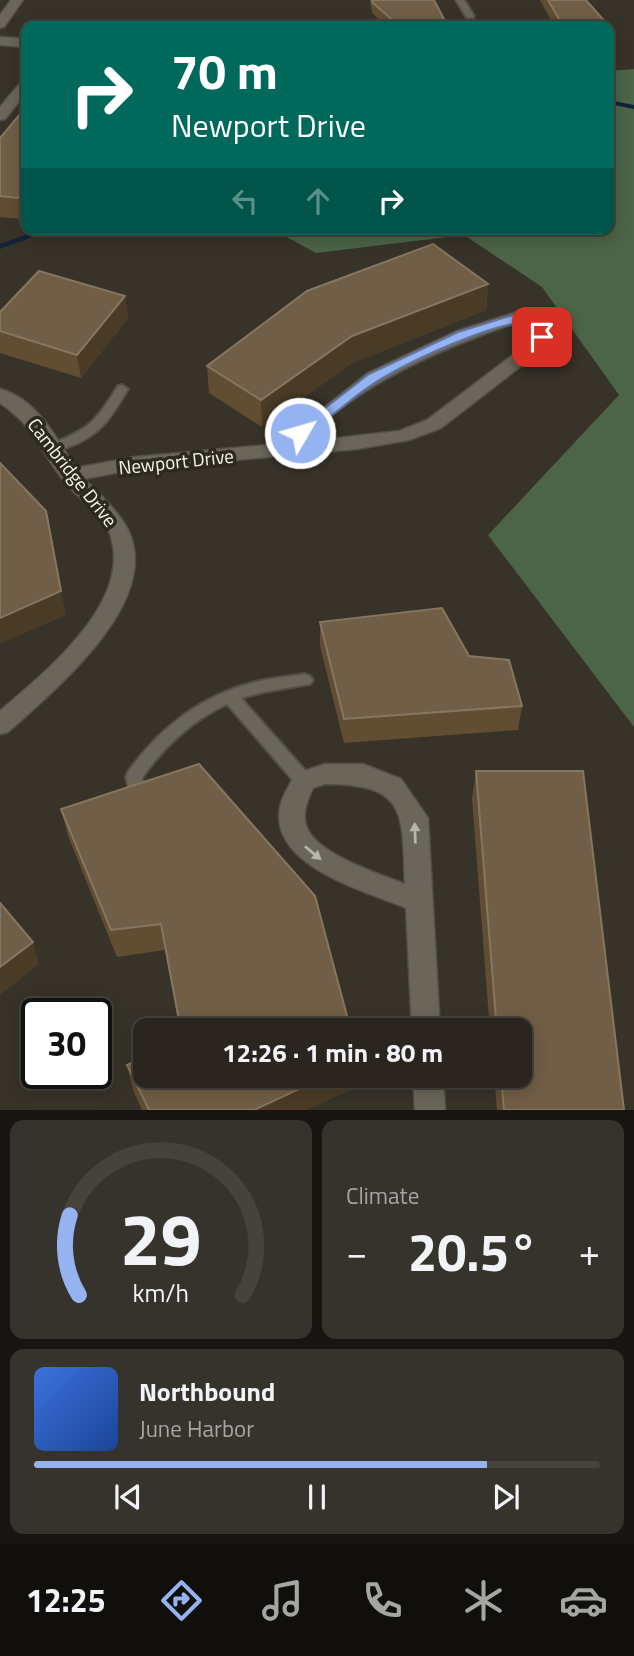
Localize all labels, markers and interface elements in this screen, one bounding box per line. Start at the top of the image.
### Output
text: 70 m [171,33,278,108]
icon: right [56,49,147,140]
text: Newport Drive [171,101,366,149]
icon: left [226,182,264,220]
icon: ahead [299,182,337,220]
icon: right [372,182,410,220]
pin [512,307,572,367]
icon: arrive [523,318,561,356]
position arrow [263,396,337,470]
street label: Cambridge Drive [21,411,125,533]
street label: Newport Drive [117,441,235,481]
one-way arrow [410,822,421,844]
one-way arrow [304,845,322,861]
speed limit sign: 30 [21,998,112,1089]
text: 12:26 · 1 min · 80 m [222,1033,443,1072]
text: Climate [346,1178,419,1213]
text: 29 [120,1184,202,1294]
text: 20.5° [408,1212,538,1291]
text: − [346,1223,367,1281]
text: + [579,1223,600,1281]
text: km/h [133,1274,189,1312]
text: Northbound [139,1372,275,1411]
text: June Harbor [139,1411,254,1446]
icon: previous [109,1478,147,1516]
icon: pause [298,1478,336,1516]
icon: next [487,1478,525,1516]
text: 12:25 [26,1576,106,1624]
icon: directions [157,1576,206,1625]
icon: music [258,1576,307,1625]
icon: phone [358,1576,407,1625]
icon: climate [459,1576,508,1625]
icon: car [559,1576,608,1625]

